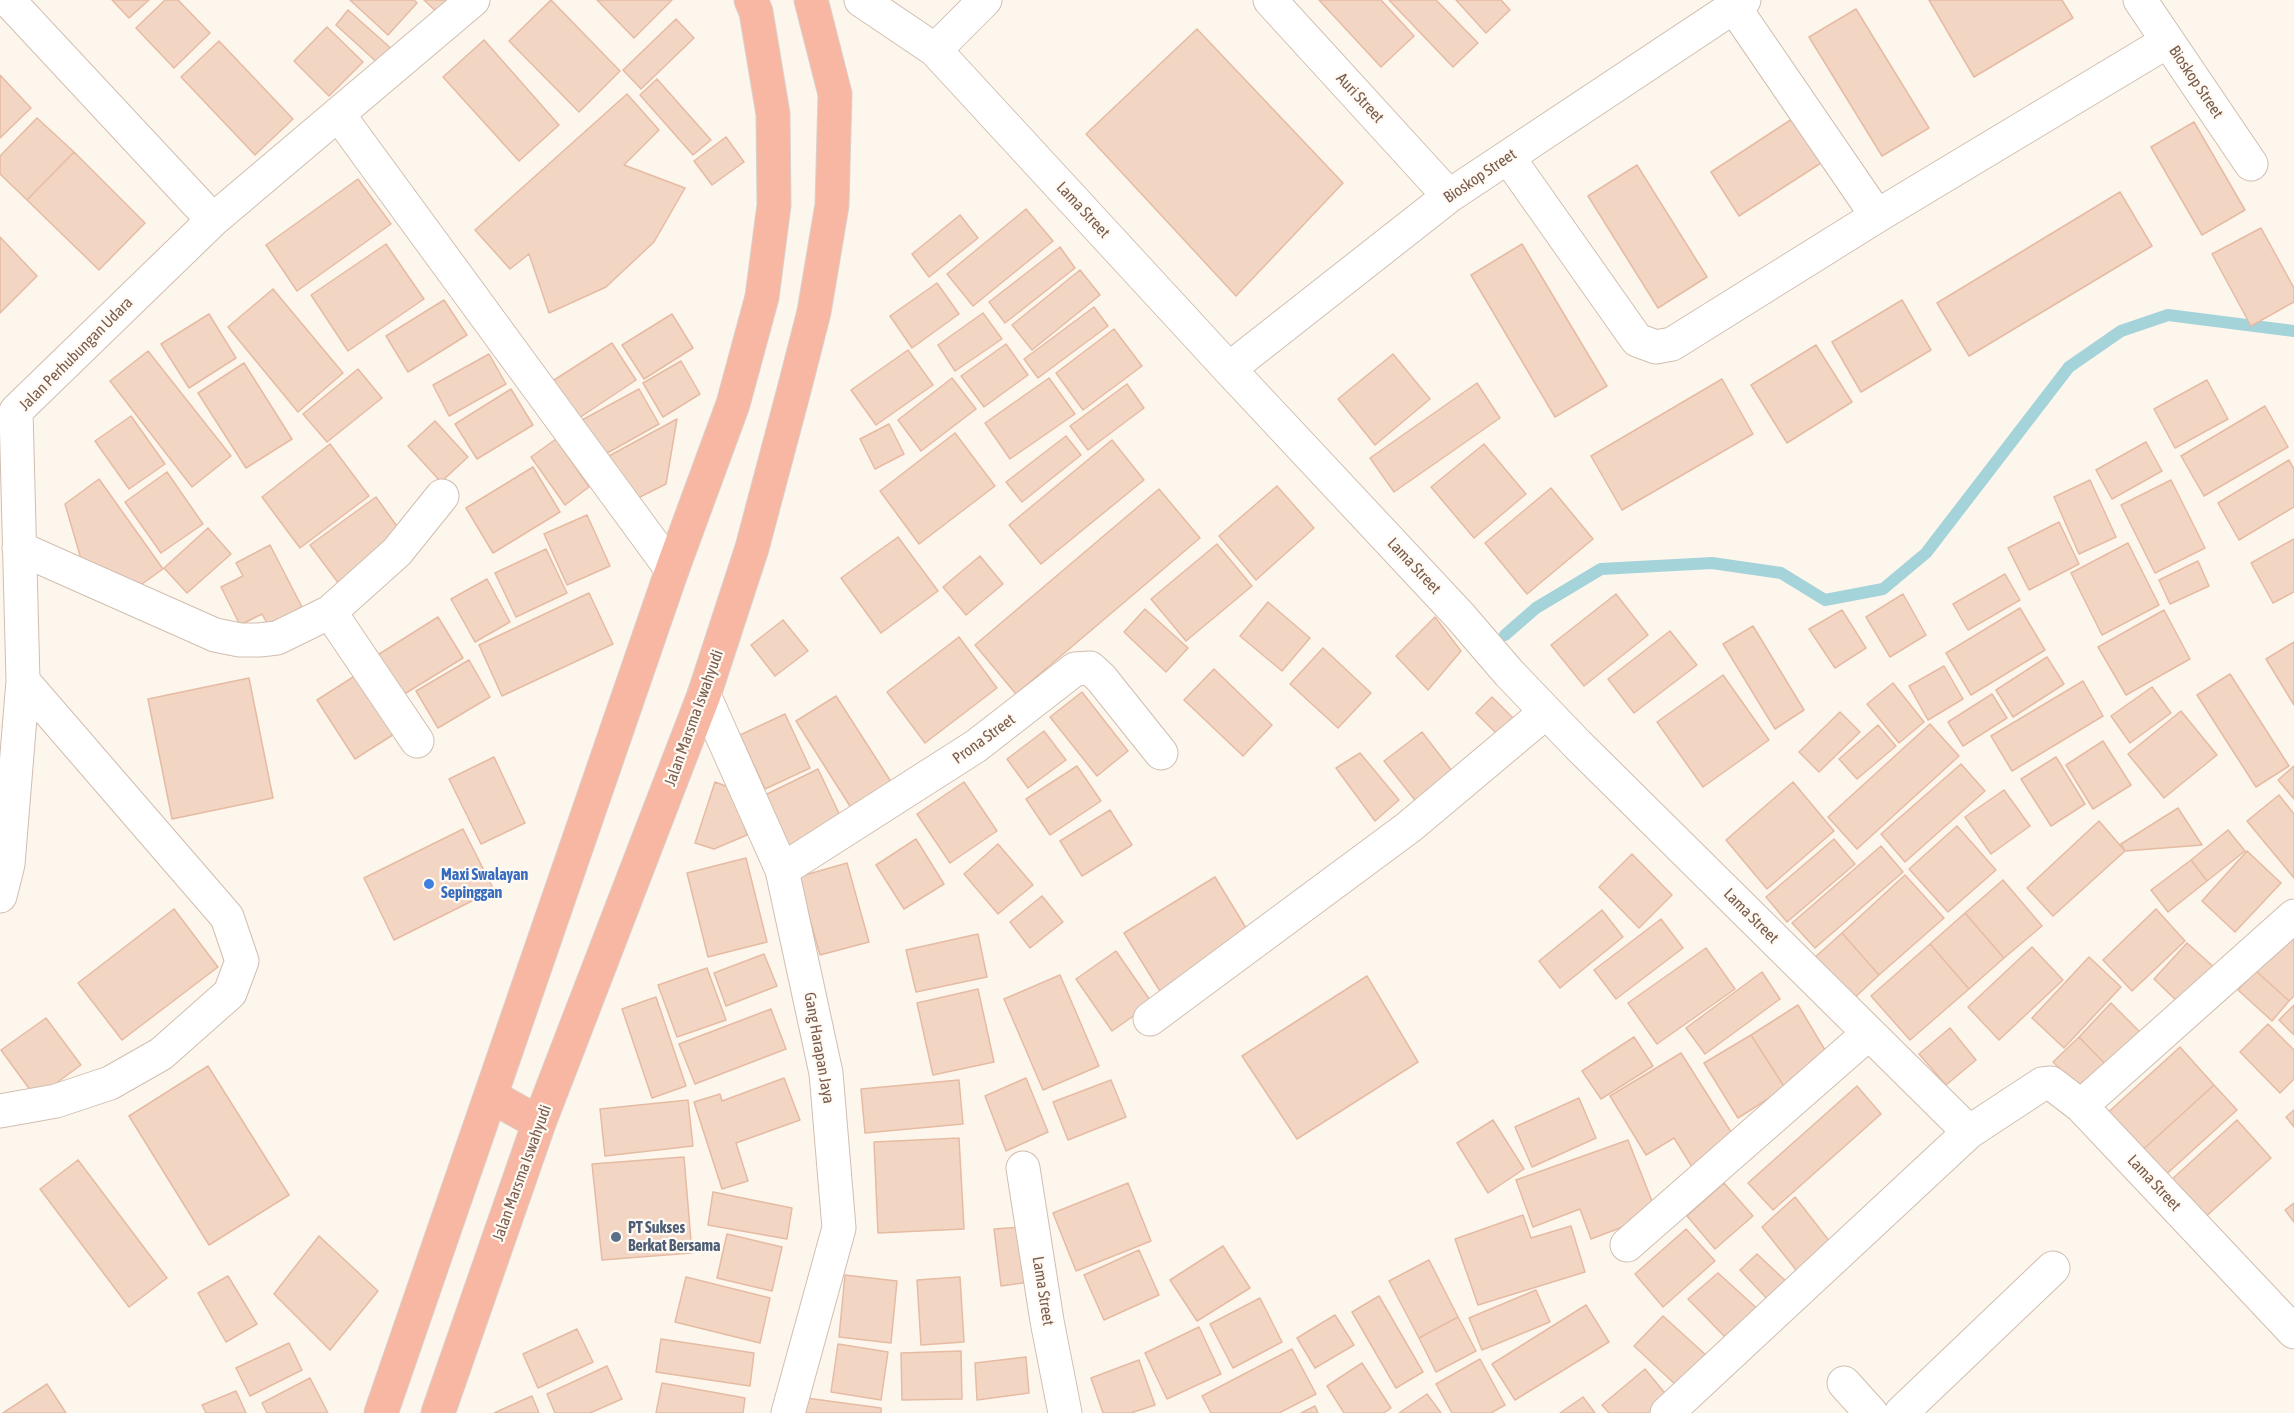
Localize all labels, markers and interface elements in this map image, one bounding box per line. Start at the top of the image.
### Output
street label: Bioskop Street [2165,42,2227,122]
street label: Auri Street [1332,69,1388,127]
street label: Bioskop Street [1440,145,1520,207]
street label: Lama Street [1052,178,1114,242]
street label: Jalan Perhubungan Udara [15,293,137,415]
street label: Lama Street [1383,534,1445,598]
street label: Jalan Marsma Iswahyudi [660,647,728,789]
street label: Prona Street [949,710,1019,768]
place label: Maxi Swalayan Sepinggan [441,865,528,903]
marker: Maxi Swalayan Sepinggan [422,877,436,891]
street label: Lama Street [1720,885,1782,947]
street label: Gang Harapan Jaya [800,991,838,1105]
street label: Jalan Marsma Iswahyudi [488,1102,556,1244]
street label: Lama Street [2123,1151,2185,1215]
place label: PT Sukses Berkat Bersama [628,1218,720,1256]
marker: PT Sukses Berkat Bersama [609,1230,623,1244]
street label: Lama Street [1028,1255,1058,1327]

